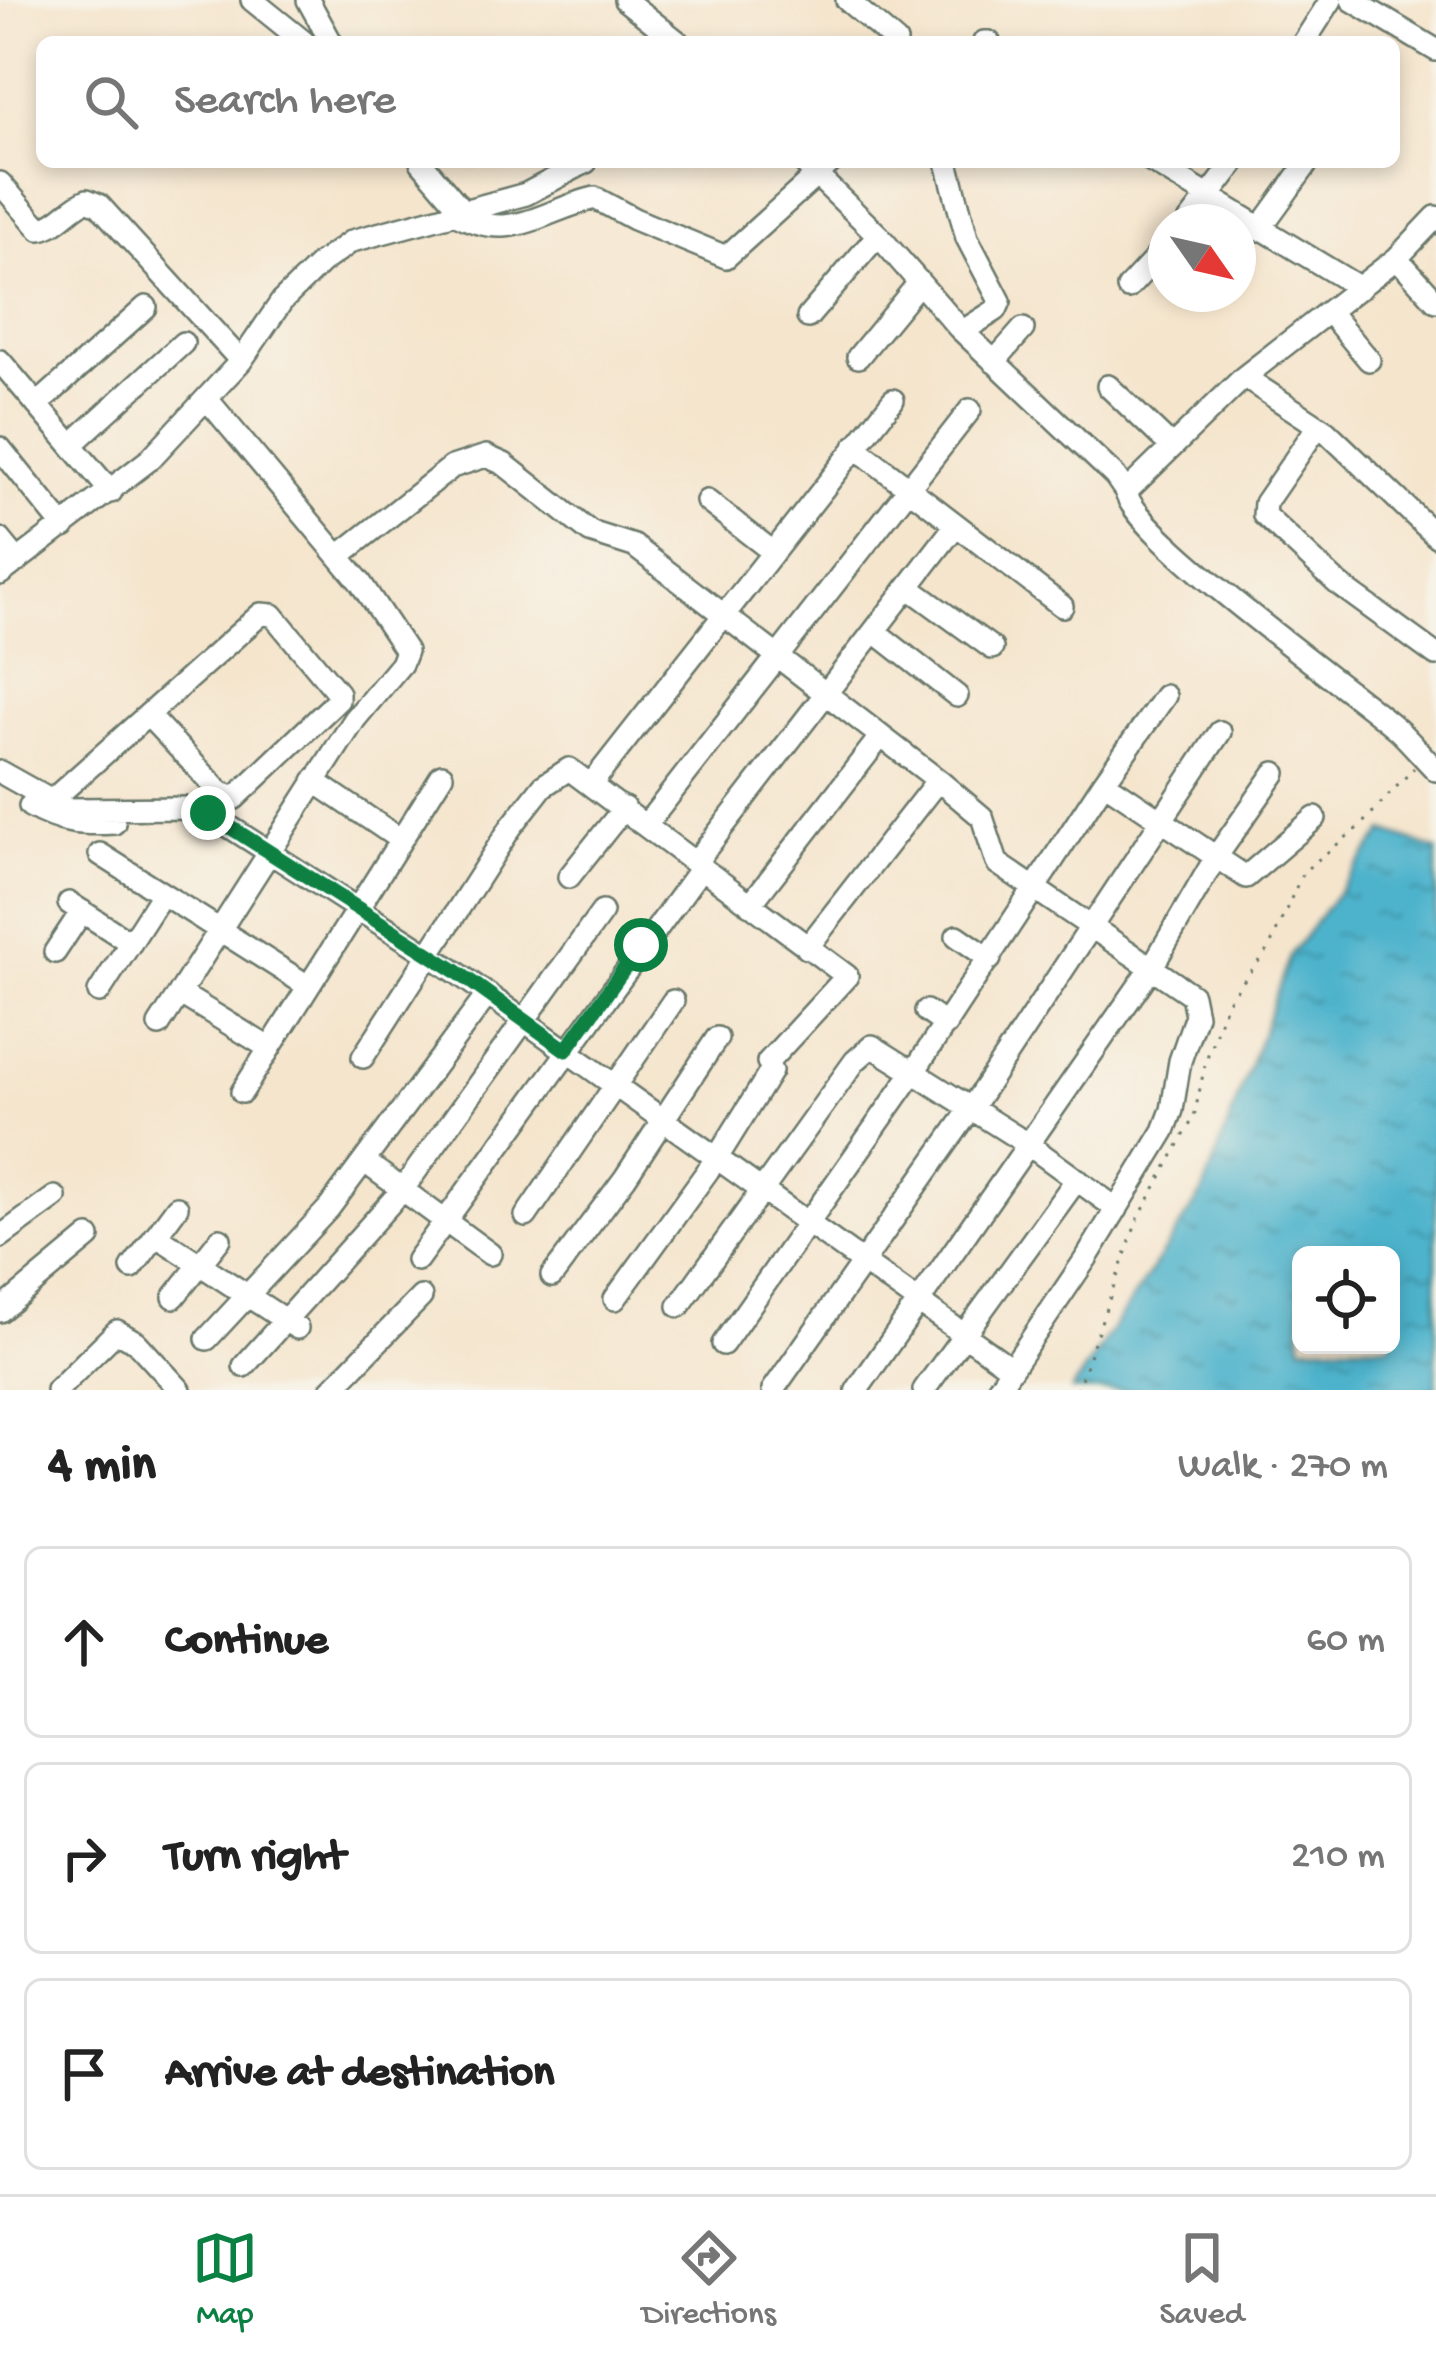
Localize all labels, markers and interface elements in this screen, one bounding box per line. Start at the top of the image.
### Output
search box [36,36,1400,168]
icon: search [78,69,144,135]
text: Search here [174,76,396,129]
north arrow [1148,204,1256,312]
route end [181,786,235,840]
route start [614,918,668,972]
map controls [1292,1246,1400,1354]
button: locate [1292,1246,1400,1354]
text: 4 min [48,1438,156,1498]
text: Walk · 270 m [1178,1445,1388,1491]
icon: ahead [51,1609,117,1675]
text: Continue [165,1616,328,1669]
text: 60 m [1306,1619,1385,1665]
icon: right [51,1825,117,1891]
text: Turn right [165,1832,345,1885]
text: 210 m [1291,1835,1385,1881]
icon: arrive [51,2041,117,2107]
text: Arrive at destination [165,2048,554,2101]
tab: Map [192,2225,258,2335]
tab: Directions [642,2225,776,2335]
tab: Saved [1160,2225,1244,2335]

